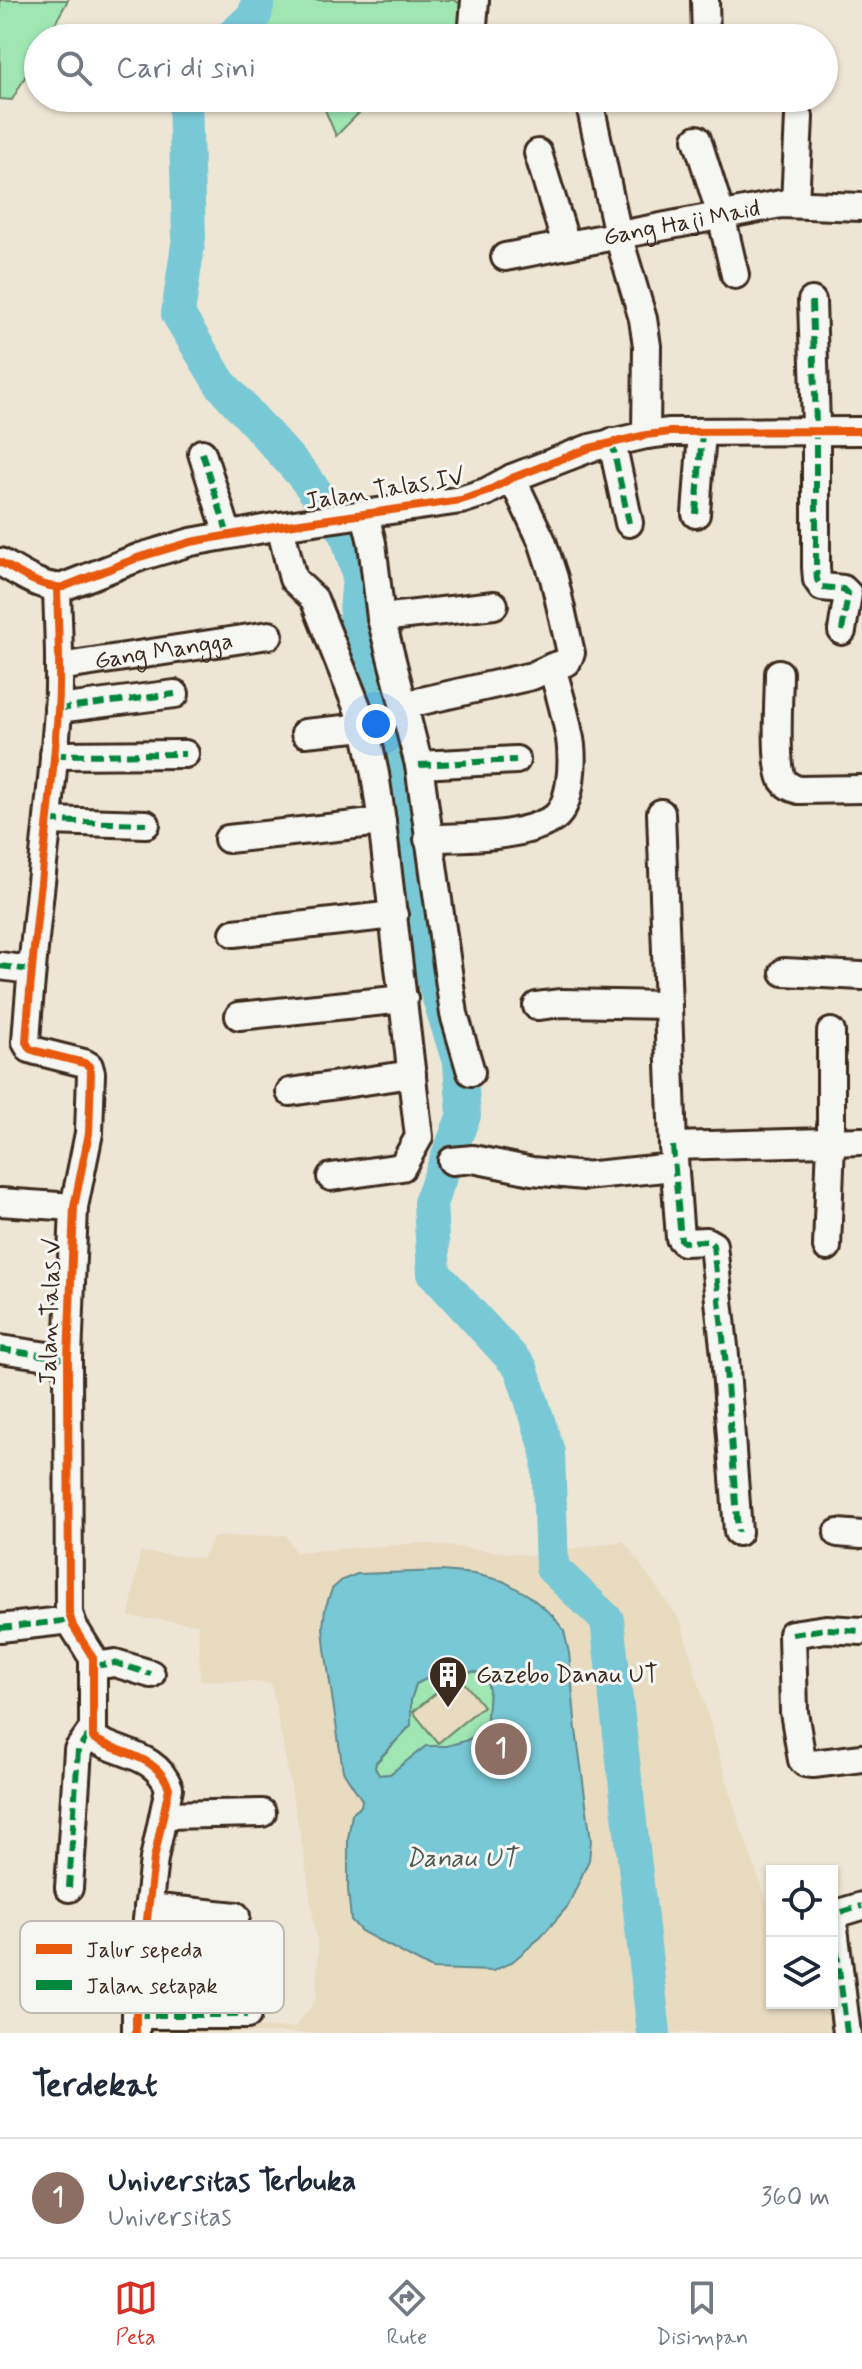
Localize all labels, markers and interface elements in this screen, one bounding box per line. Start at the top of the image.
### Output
search box [24,24,838,112]
icon: search [52,46,96,90]
text: Cari di sini [116,49,256,88]
street label: Gang Haji Maid [601,193,763,253]
street label: Jalan Talas IV [303,462,467,518]
street label: Gang Mangga [92,625,235,677]
your location [356,704,396,744]
street label: Jalan Talas V [33,1238,69,1386]
building icon: Gazebo Danau UT [427,1654,469,1709]
place label: Gazebo Danau UT [476,1660,658,1691]
pin: 1 [475,1719,527,1779]
water label: Danau UT [405,1842,521,1876]
map controls [766,1865,838,2009]
button: locate [766,1865,838,1937]
legend [20,1921,284,2013]
text: Jalur sepeda [86,1937,203,1965]
button: layers [766,1937,838,2009]
text: Jalan setapak [86,1973,218,2001]
text: Terdekat [32,2063,158,2108]
text: Universitas Terbuka [108,2162,357,2201]
text: 1 [52,2181,64,2215]
text: 360 m [761,2181,830,2215]
text: Universitas [108,2201,231,2235]
tab: Peta [114,2276,158,2352]
tab: Rute [385,2276,429,2352]
tab: Disimpan [656,2276,748,2352]

